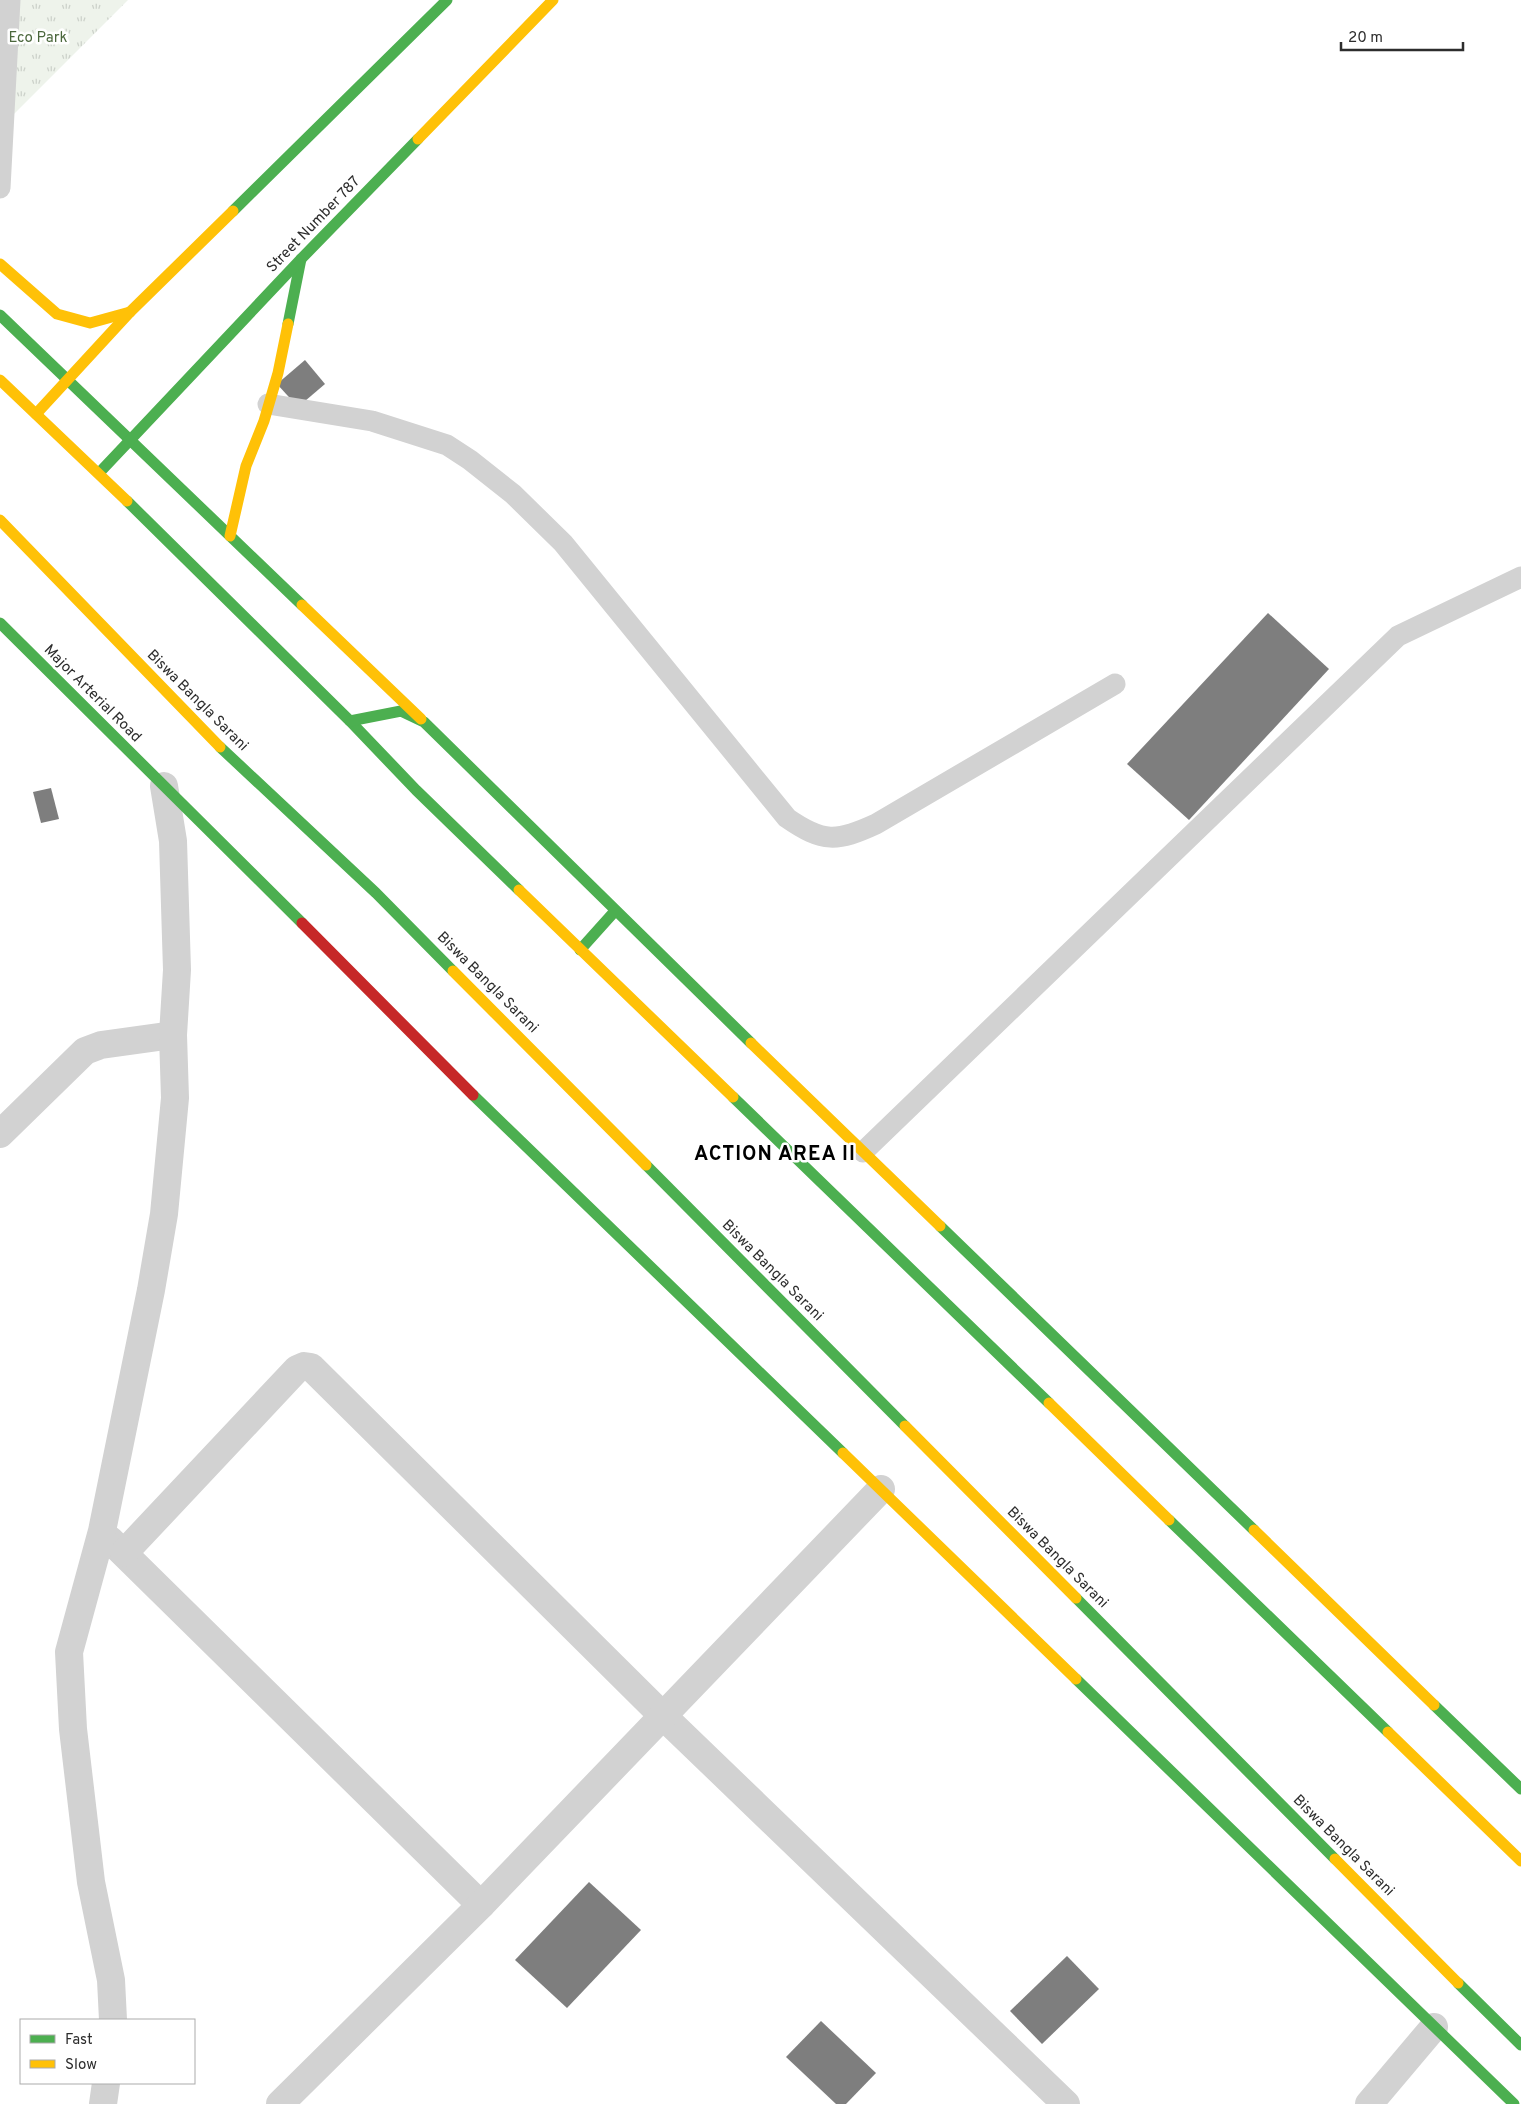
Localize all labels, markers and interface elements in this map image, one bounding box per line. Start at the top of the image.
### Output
scale bar [1341,20,1464,52]
park label: Eco Park [9,29,68,48]
text: 20 m [1348,29,1383,48]
street label: Street Number 787 [263,173,365,277]
street label: Major Arterial Road [39,641,145,747]
street label: Biswa Bangla Sarani [142,646,252,756]
street label: Biswa Bangla Sarani [432,928,542,1038]
district label: ACTION AREA II [694,1142,856,1168]
street label: Biswa Bangla Sarani [717,1216,827,1326]
street label: Biswa Bangla Sarani [1002,1503,1112,1613]
street label: Biswa Bangla Sarani [1288,1791,1398,1901]
legend [20,2019,195,2084]
text: Fast [65,2031,93,2050]
text: Slow [65,2056,97,2075]

